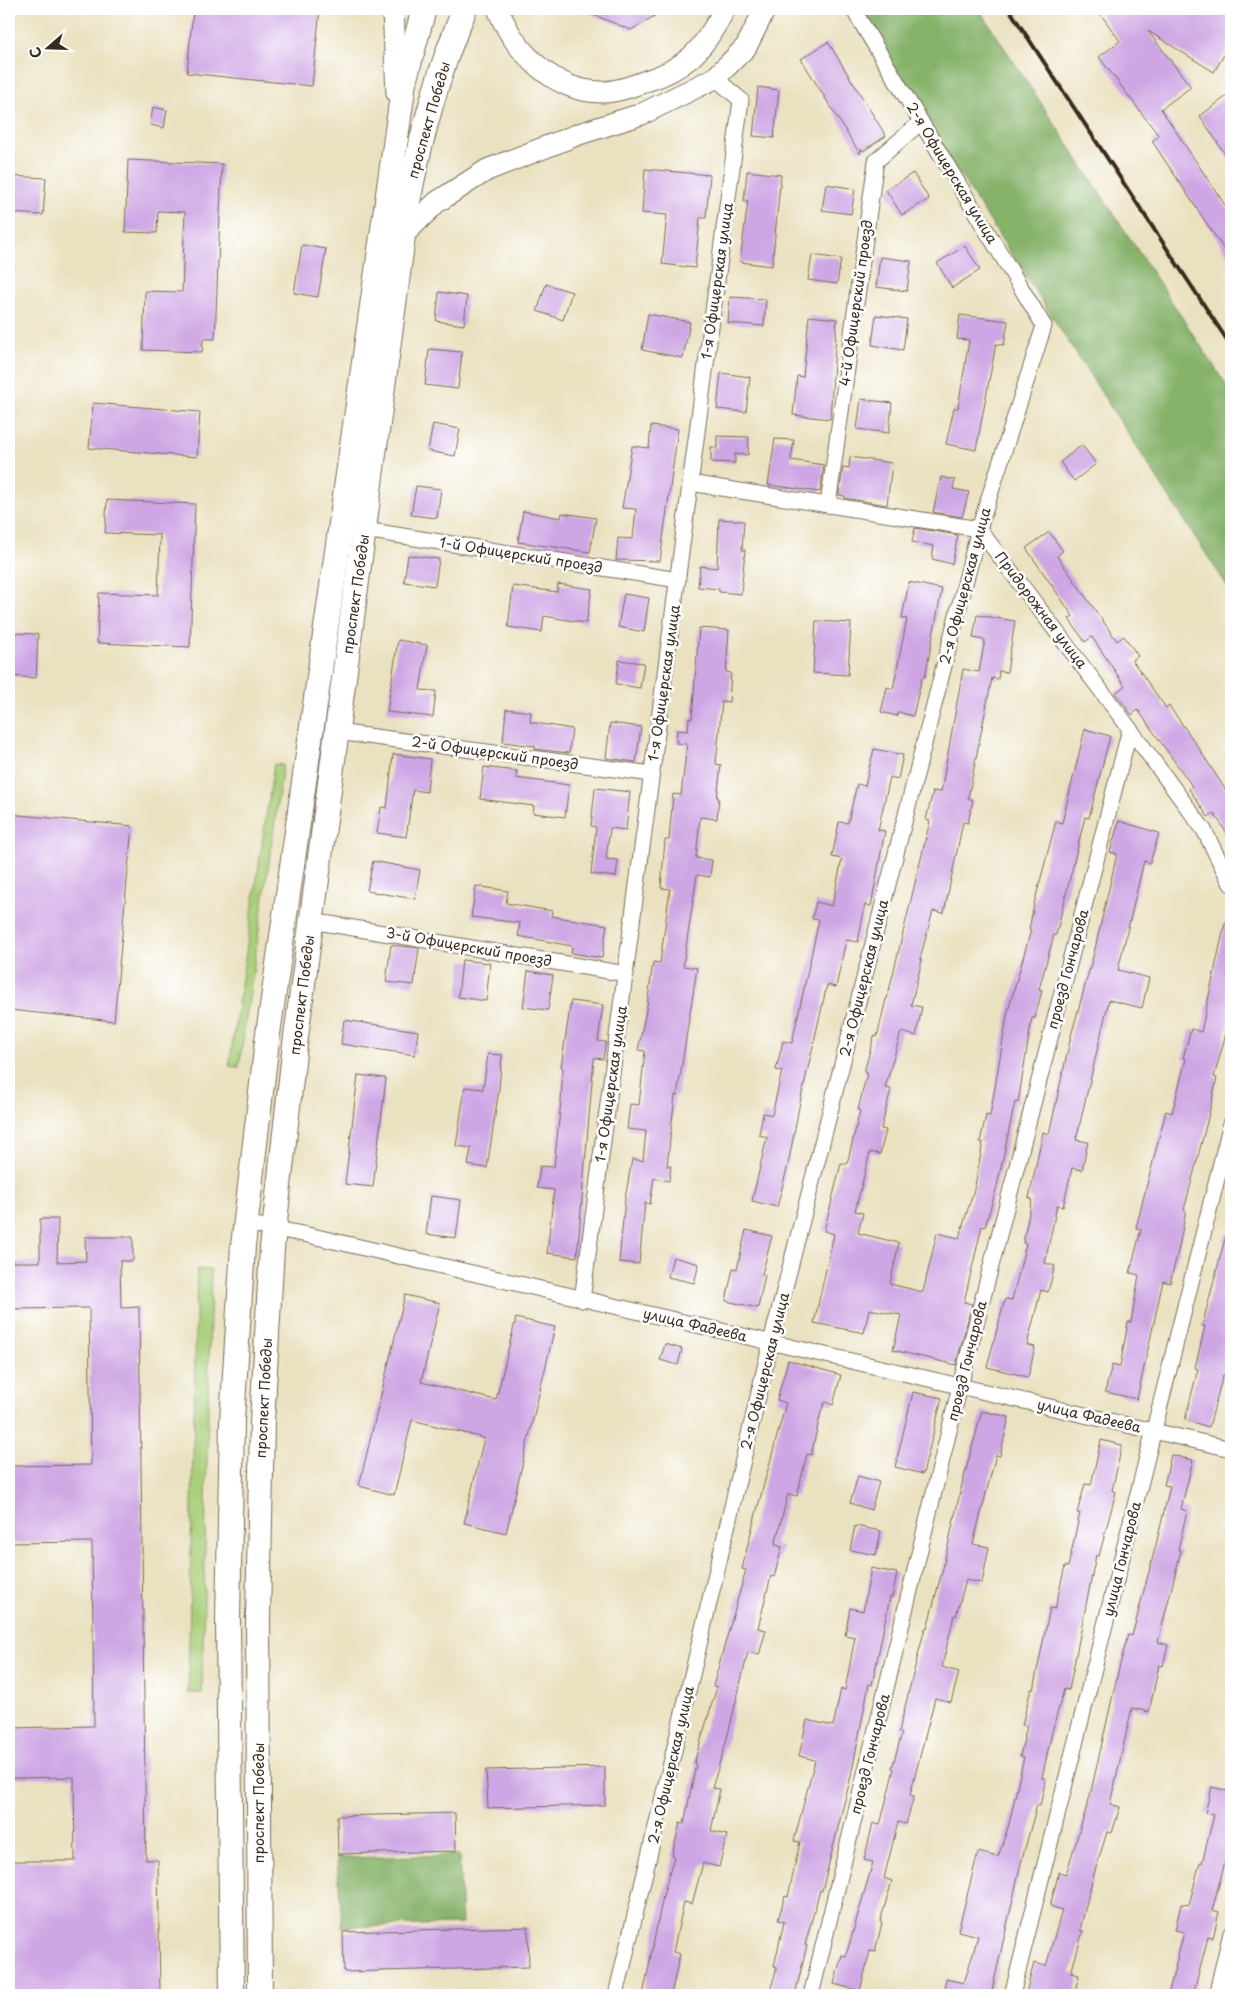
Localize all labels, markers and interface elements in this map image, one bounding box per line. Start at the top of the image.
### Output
north arrow [22,22,72,72]
text: С [24,44,47,61]
street label: проспект Победы [402,59,455,181]
street label: 2-я Офицерская улица [902,98,1003,248]
street label: 1-я Офицерская улица [695,201,738,361]
street label: 4-й Офицерский проезд [833,218,878,387]
street label: 2-я Офицерская улица [933,505,996,667]
street label: 1-й Офицерский проезд [438,531,604,578]
street label: проспект Победы [337,533,374,655]
street label: Придорожная улица [990,547,1093,673]
street label: 1-я Офицерская улица [642,603,685,763]
street label: 2-й Офицерский проезд [410,730,580,775]
street label: 2-я Офицерская улица [834,897,893,1059]
street label: проезд Гончарова [1041,906,1094,1031]
street label: 3-й Офицерский проезд [385,922,554,971]
street label: проспект Победы [284,934,319,1056]
street label: 1-я Офицерская улица [589,1004,632,1164]
street label: 2-я Офицерская улица [735,1290,794,1452]
street label: проезд Гончарова [941,1298,992,1423]
street label: улица Фадеева [641,1302,749,1347]
street label: проспект Победы [250,1337,277,1459]
street label: улица Фадеева [1035,1393,1143,1438]
street label: улица Гончарова [1097,1499,1146,1618]
street label: 2-я Офицерская улица [642,1684,699,1846]
street label: проезд Гончарова [844,1691,895,1816]
street label: проспект Победы [248,1743,269,1863]

